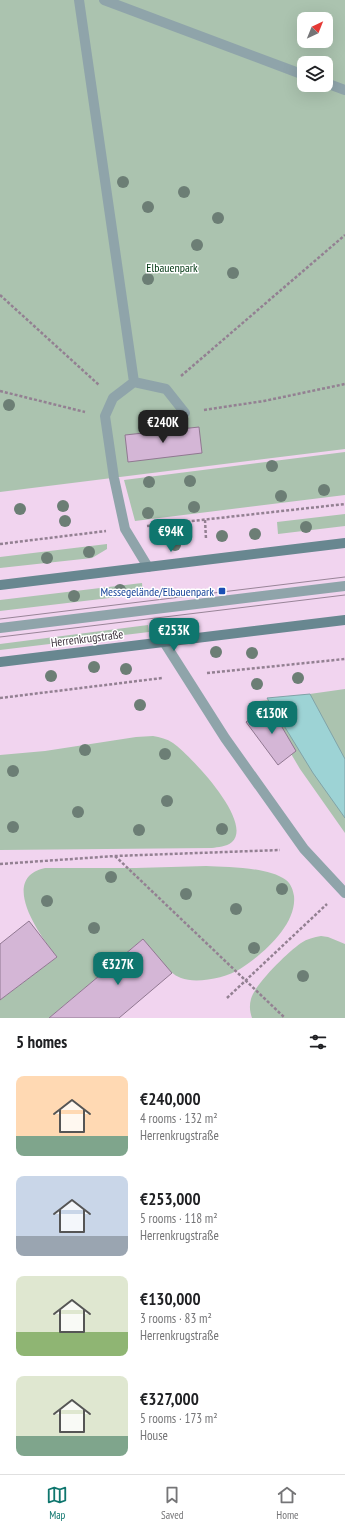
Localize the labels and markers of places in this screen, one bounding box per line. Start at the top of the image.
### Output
pin: €240K [135,410,191,444]
pin: €94K [147,519,195,553]
place label: Messegelände/Elbauenpark [100,584,214,599]
marker: Messegelände/Elbauenpark [217,586,227,596]
pin: €253K [146,618,202,652]
pin: €130K [244,701,300,735]
pin: €327K [90,952,146,986]

